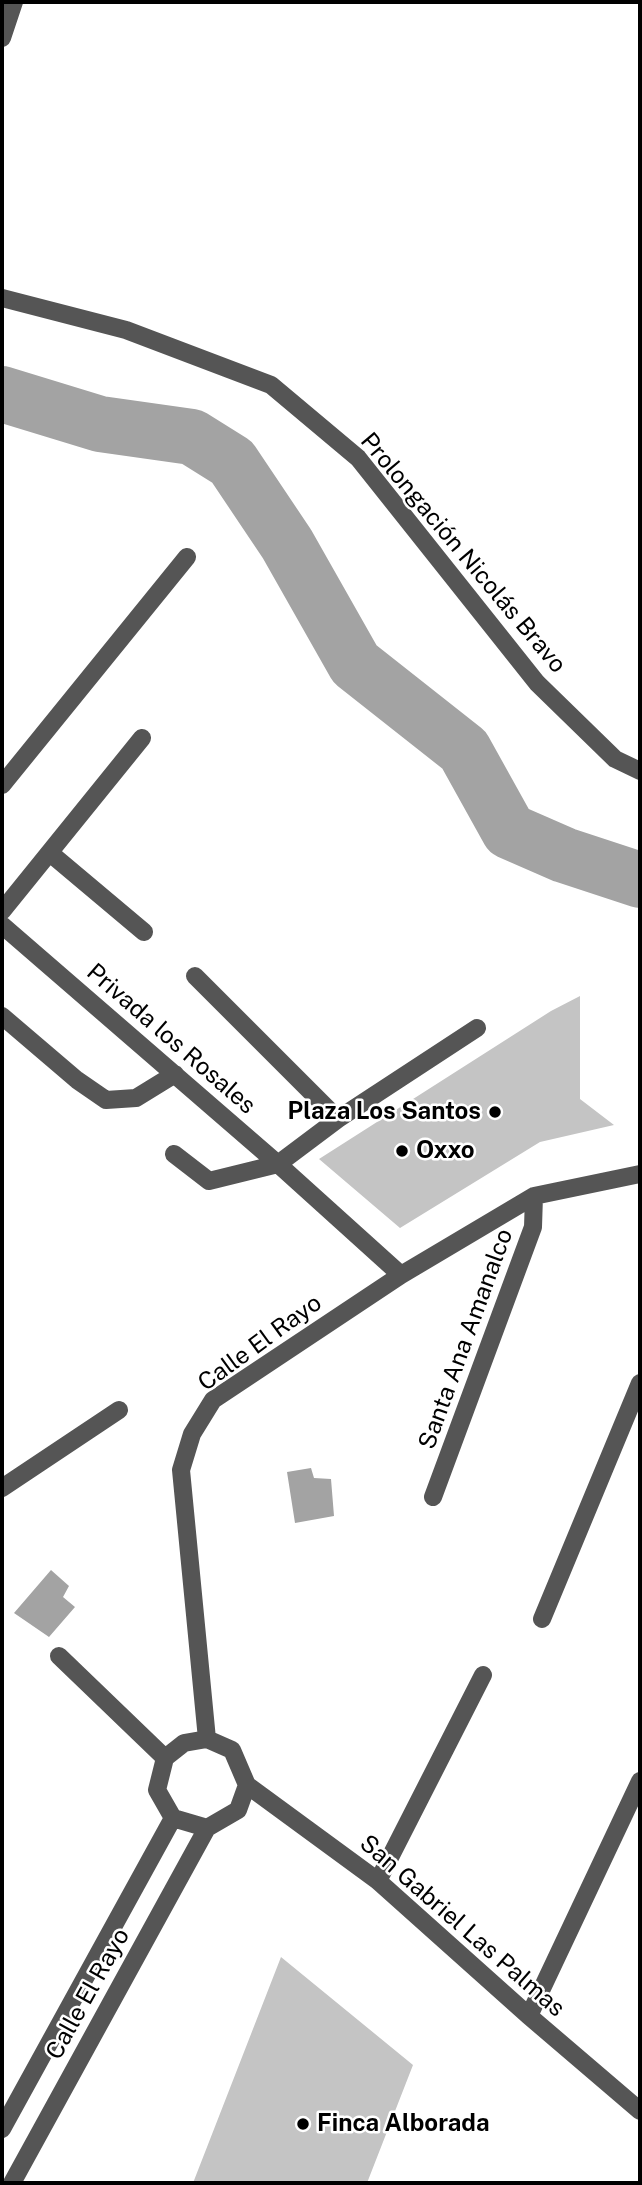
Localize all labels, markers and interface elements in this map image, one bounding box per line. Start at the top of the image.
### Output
street label: Prolongación Nicolás Bravo [354,427,572,679]
street label: Privada los Rosales [81,958,261,1120]
place label: Plaza Los Santos [288,1098,481,1126]
marker: Plaza Los Santos [487,1104,503,1120]
place label: Oxxo [416,1137,475,1165]
marker: Oxxo [394,1143,410,1159]
street label: Santa Ana Amanalco [413,1225,519,1453]
street label: Calle El Rayo [193,1289,327,1397]
street label: San Gabriel Las Palmas [354,1829,570,2023]
street label: Calle El Rayo [40,1923,136,2065]
place label: Finca Alborada [317,2110,490,2138]
marker: Finca Alborada [295,2116,311,2132]

